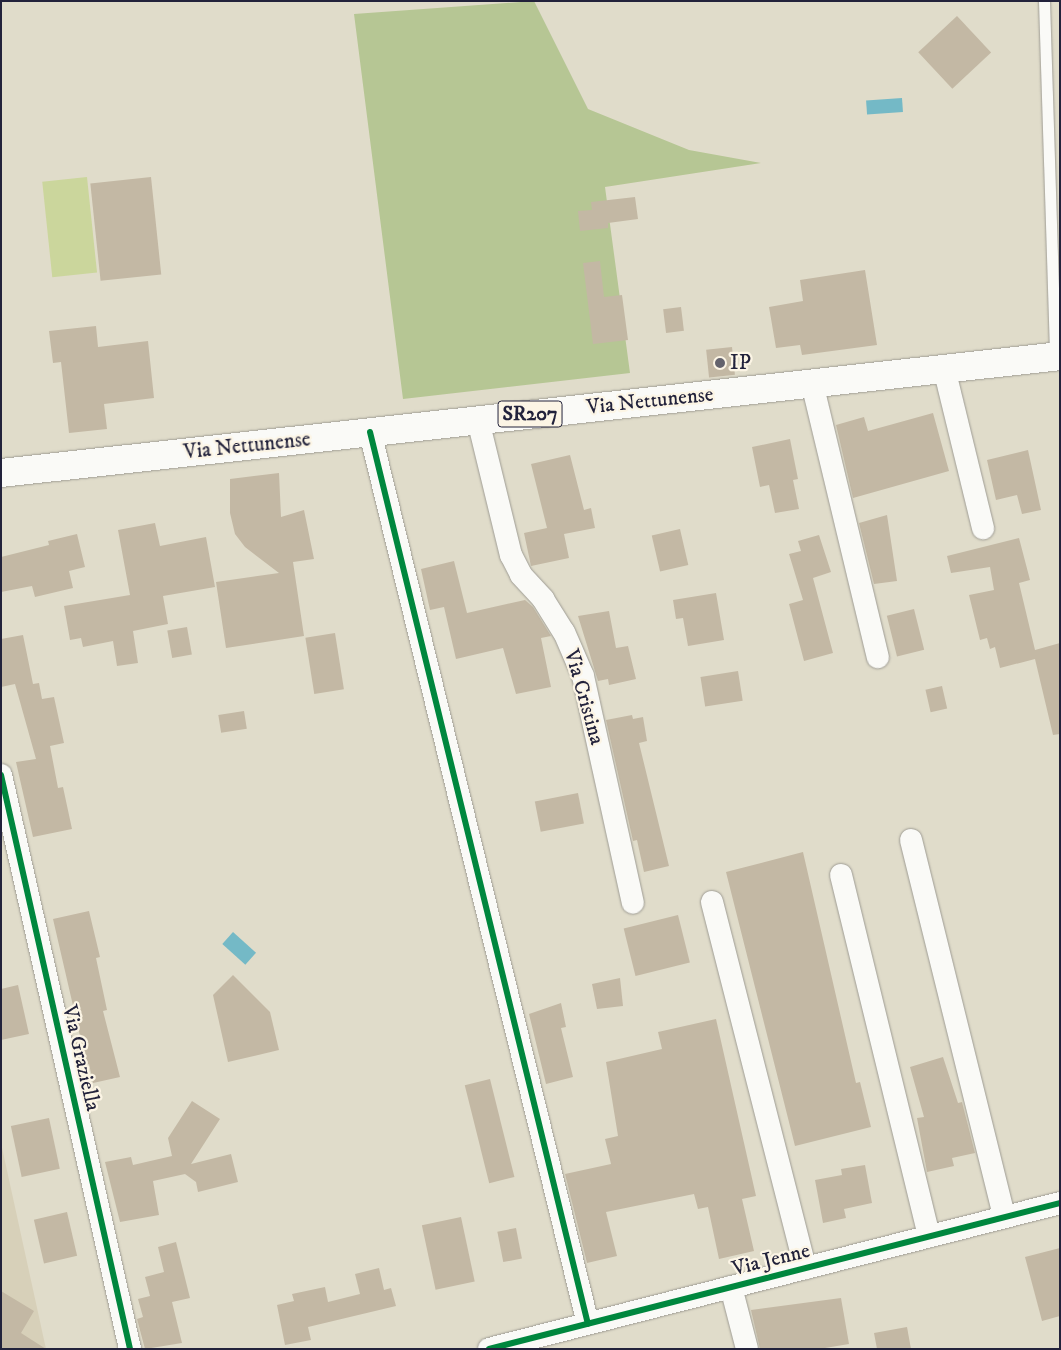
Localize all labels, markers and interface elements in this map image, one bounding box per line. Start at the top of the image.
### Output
place label: IP [730,350,751,376]
marker: IP [714,357,726,369]
street label: Via Nettunense [585,382,715,420]
road number: SR207 [498,396,562,432]
street label: Via Nettunense [182,427,312,465]
street label: Via Cristina [558,646,610,748]
street label: Via Graziella [57,1002,105,1114]
street label: Via Jenne [730,1238,812,1282]

